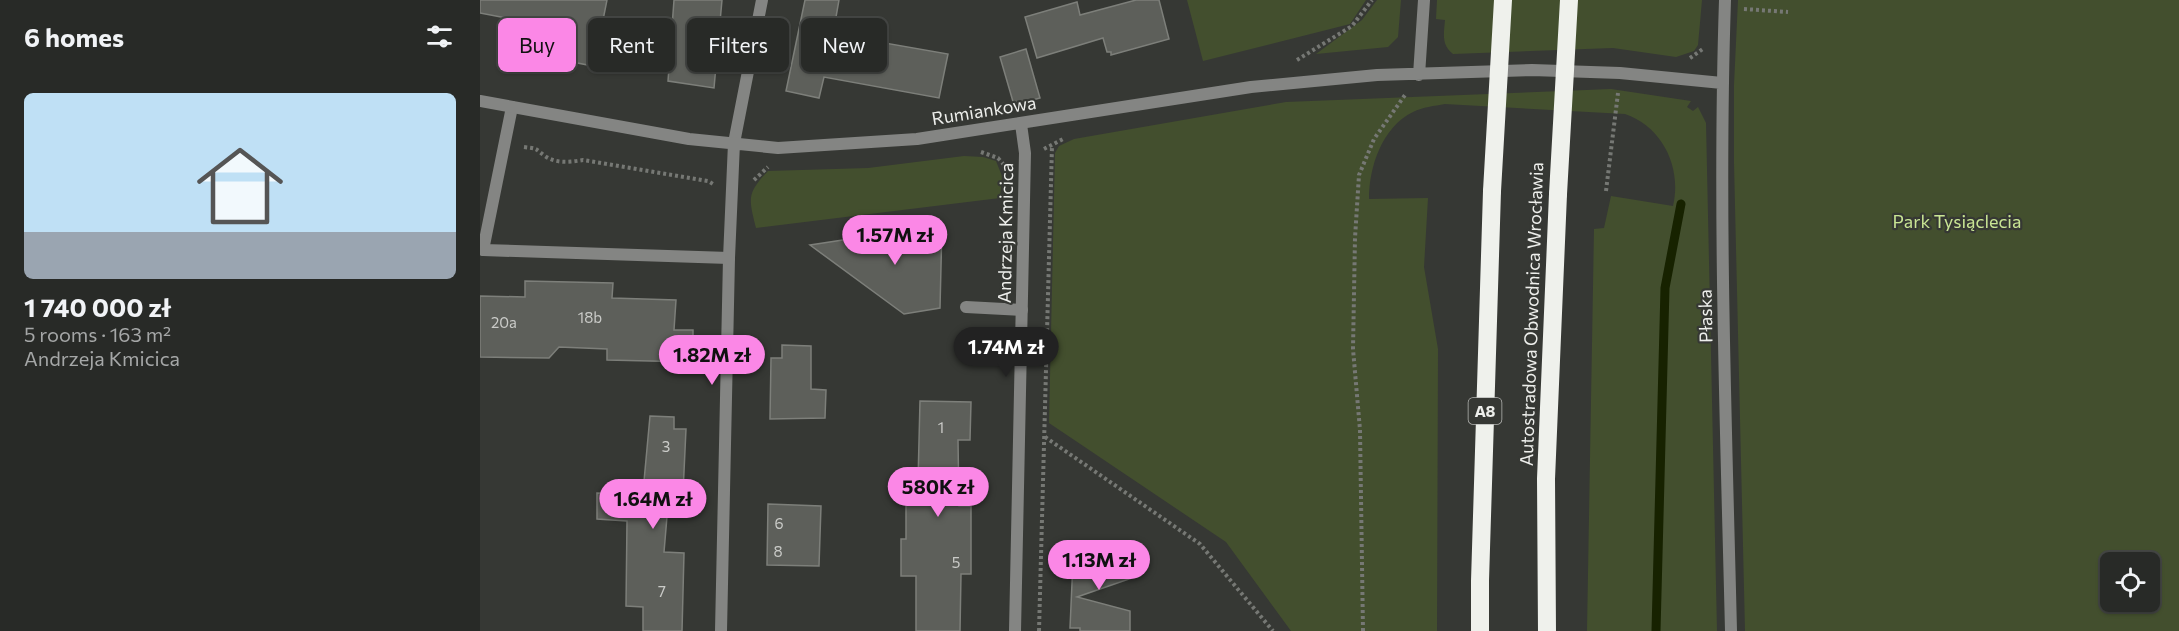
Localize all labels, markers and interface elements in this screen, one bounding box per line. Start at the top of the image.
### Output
chip: Buy [498,18,576,72]
chip: Rent [588,18,675,72]
chip: Filters [687,18,789,72]
chip: New [801,18,887,72]
icon: filters [423,20,456,53]
text: 6 homes [24,21,124,52]
street label: Rumiankowa [930,91,1038,129]
icon: home [186,132,294,240]
street label: Autostradowa Obwodnica Wrocławia [1515,162,1547,466]
street label: Andrzeja Kmicica [993,163,1017,303]
park label: Park Tysiąclecia [1893,210,2021,232]
pin: 1.57M zł [833,215,957,266]
text: 1.57M zł [856,222,934,246]
street label: Płaska [1694,289,1716,343]
text: 1 740 000 zł [24,291,171,322]
house number: 18b [578,308,602,326]
house number: 20a [491,313,517,331]
text: 5 rooms · 163 m² [24,322,171,346]
pin: 1.74M zł [944,327,1068,378]
text: 1.74M zł [968,334,1044,358]
pin: 1.82M zł [650,335,774,386]
text: 1.82M zł [673,342,751,366]
text: Andrzeja Kmicica [24,346,180,370]
road number: A8 [1468,398,1502,424]
house number: 1 [938,418,944,436]
house number: 3 [662,437,670,455]
pin: 580K zł [883,467,993,518]
text: 580K zł [902,474,974,498]
pin: 1.64M zł [591,479,715,530]
text: 1.64M zł [613,486,693,510]
house number: 6 [774,514,784,532]
pin: 1.13M zł [1037,540,1161,591]
house number: 8 [773,542,783,560]
text: 1.13M zł [1062,547,1136,571]
map controls [2100,552,2160,612]
button: locate [2100,552,2160,612]
house number: 5 [952,553,960,571]
house number: 7 [658,582,666,600]

